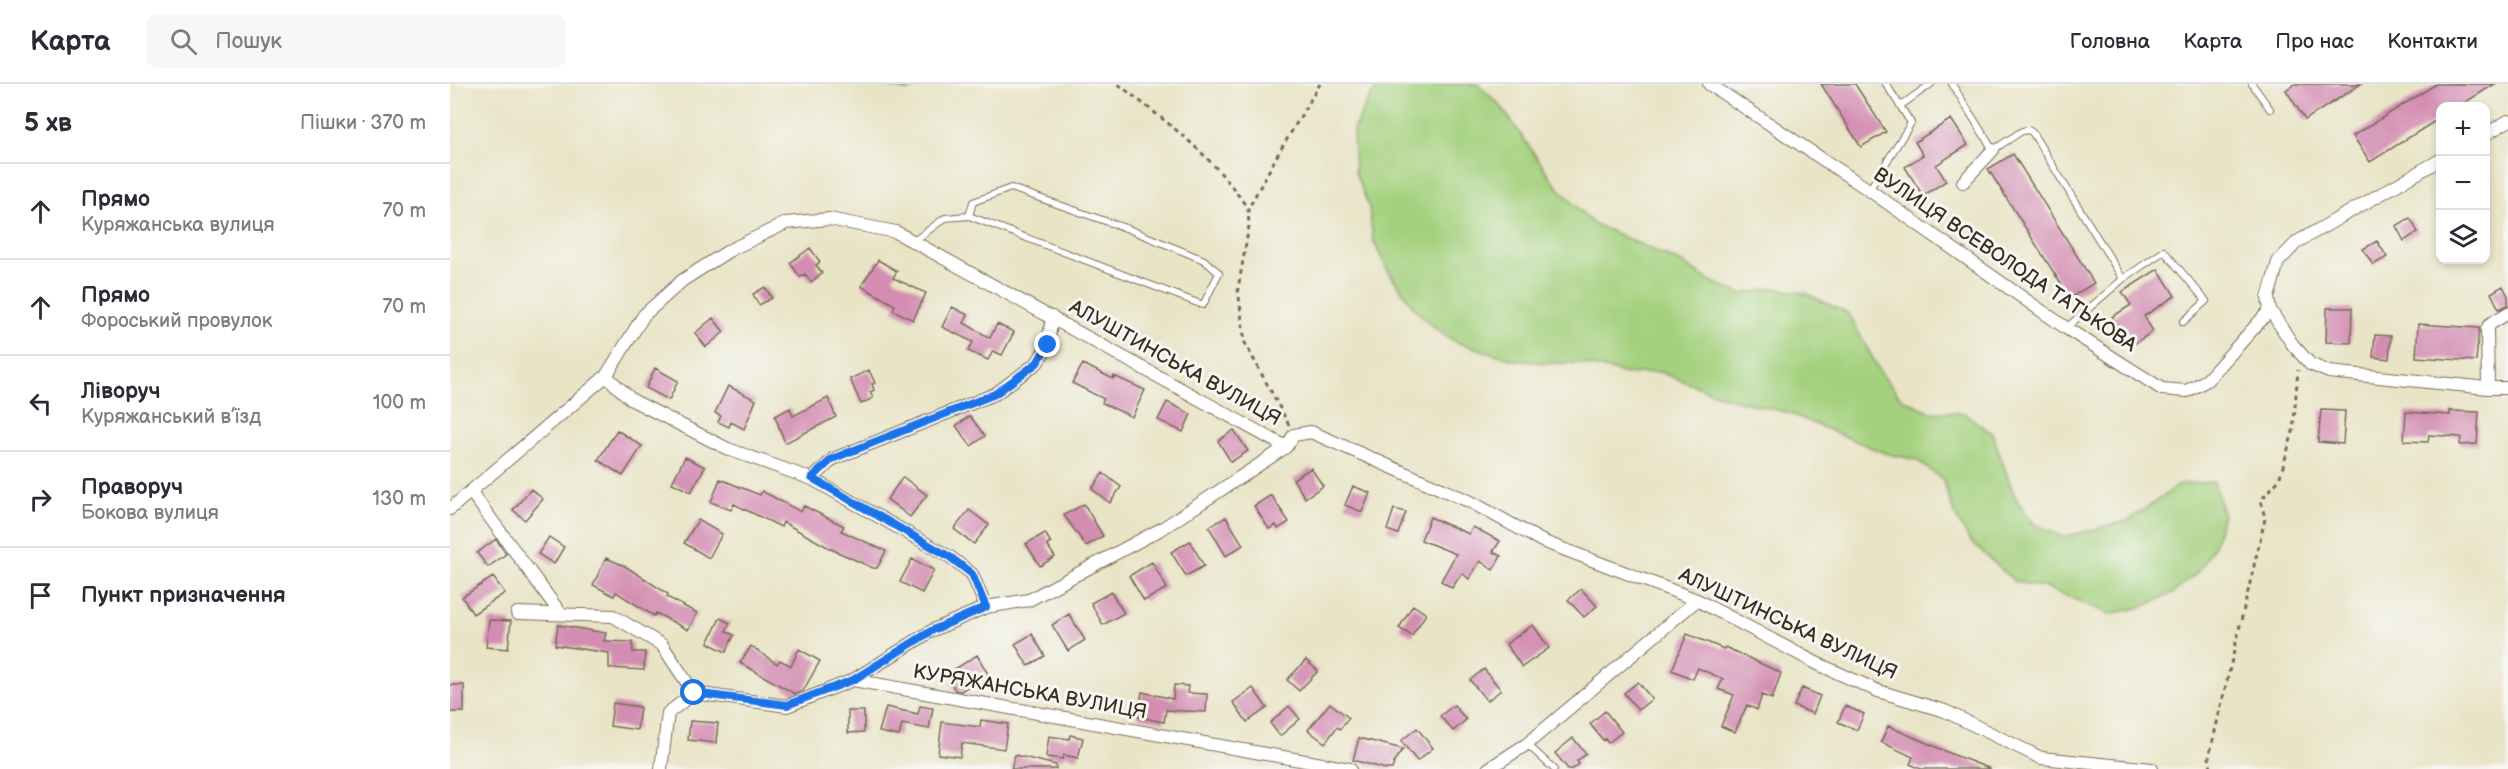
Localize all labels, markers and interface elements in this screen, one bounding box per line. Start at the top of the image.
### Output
search box [146,14,566,68]
text: Карта [30,25,110,58]
icon: search [167,25,200,58]
text: Пошук [215,28,282,55]
text: Головна [2070,29,2150,54]
text: Карта [2183,29,2242,54]
text: Про нас [2275,29,2354,54]
text: Контакти [2387,29,2478,54]
map controls [2436,102,2490,264]
button: + [2436,102,2490,156]
text: 5 хв [24,108,72,139]
text: Пішки · 370 m [300,111,426,135]
button: − [2436,156,2490,210]
street label: ВУЛИЦЯ ВСЕВОЛОДА ТАТЬКОВА [1869,163,2142,358]
text: Прямо [81,186,150,213]
icon: ahead [24,195,57,228]
text: 70 m [382,199,426,223]
button: layers [2436,210,2490,264]
text: Куряжанська вулиця [81,213,275,237]
text: Прямо [81,282,150,309]
icon: ahead [24,291,57,324]
street label: АЛУШТИНСЬКА ВУЛИЦЯ [1064,294,1285,431]
text: 70 m [382,295,426,319]
text: Фороський провулок [81,309,272,333]
route end [1034,331,1060,357]
text: Ліворуч [81,378,161,405]
icon: left [24,387,57,420]
text: 100 m [373,391,426,415]
text: Куряжанський в’їзд [81,405,261,429]
text: Праворуч [81,474,183,501]
icon: right [24,483,57,516]
text: 130 m [372,487,426,511]
text: Бокова вулиця [81,501,219,525]
street label: АЛУШТИНСЬКА ВУЛИЦЯ [1674,562,1901,685]
icon: arrive [24,579,57,612]
text: Пункт призначення [81,582,286,609]
street label: КУРЯЖАНСЬКА ВУЛИЦЯ [911,660,1149,724]
route start [680,679,706,705]

